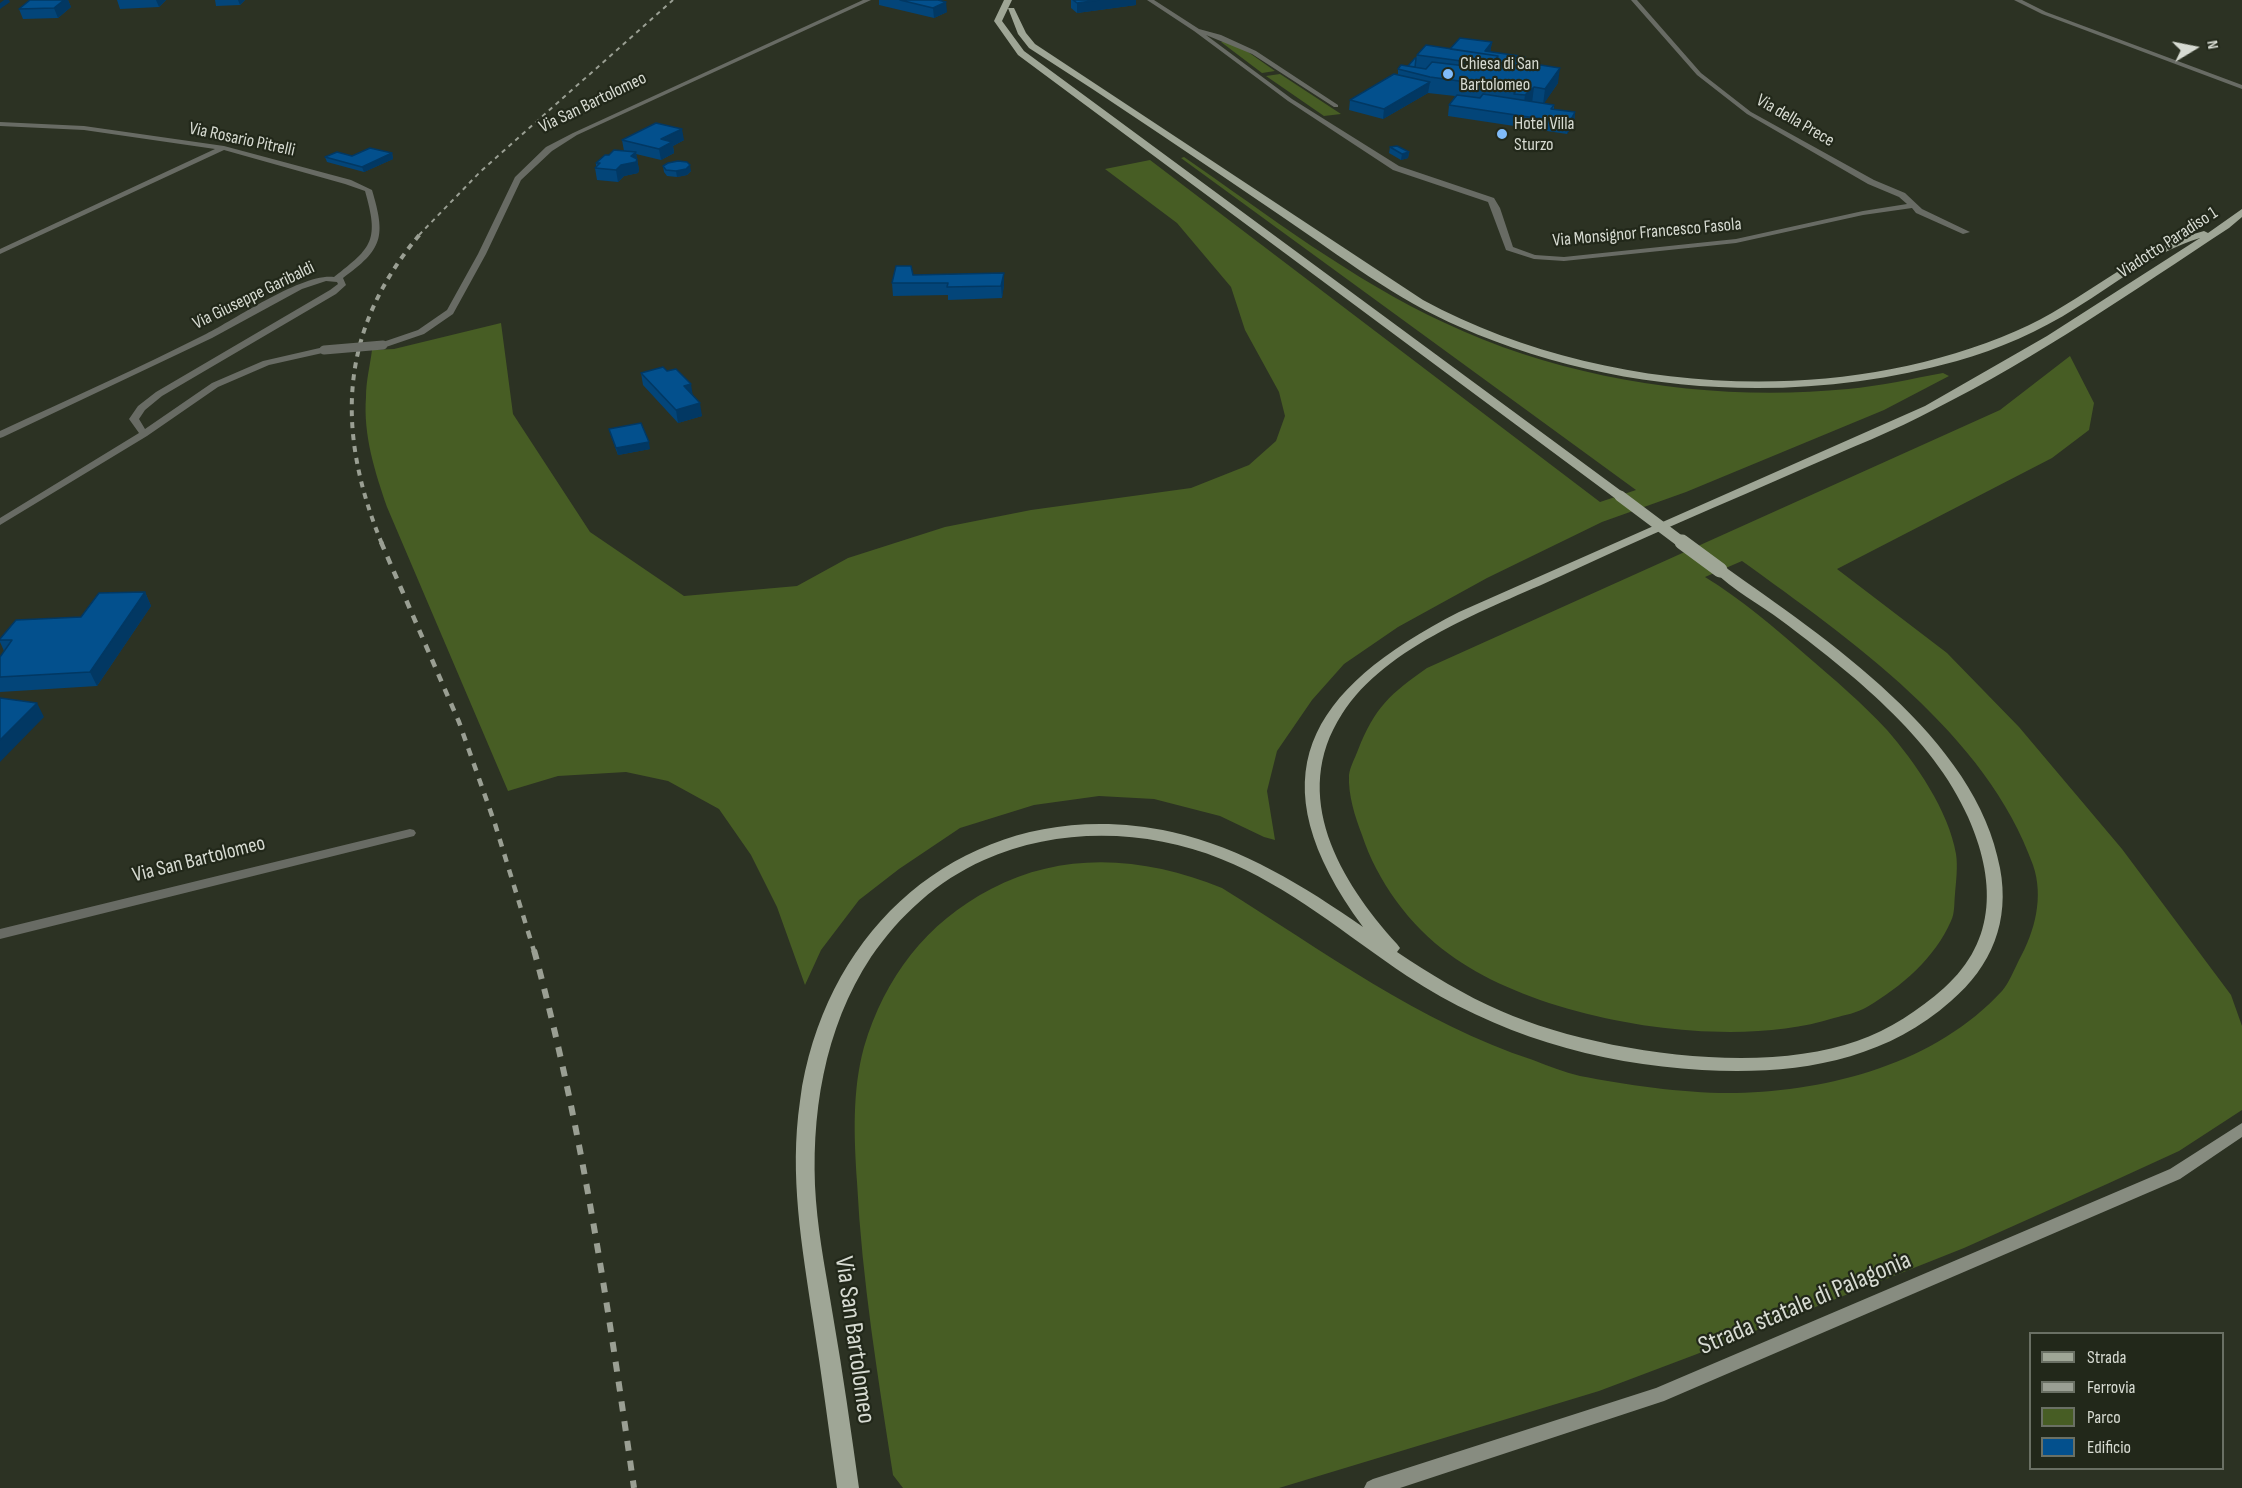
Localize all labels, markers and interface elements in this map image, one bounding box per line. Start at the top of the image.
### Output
north arrow [2164,18,2224,78]
text: N [2202,39,2222,51]
place label: Chiesa di San Bartolomeo [1460,53,1539,96]
marker: Chiesa di San Bartolomeo [1441,67,1455,81]
street label: Via San Bartolomeo [536,68,650,138]
street label: Via della Prece [1752,90,1838,152]
place label: Hotel Villa Sturzo [1514,113,1574,156]
street label: Via Rosario Pitrelli [187,118,297,162]
marker: Hotel Villa Sturzo [1495,127,1509,141]
street label: Viadotto Paradiso 1 [2114,203,2222,283]
street label: Via Monsignor Francesco Fasola [1552,214,1742,252]
street label: Via Giuseppe Garibaldi [190,257,318,335]
street label: Via San Bartolomeo [130,831,268,889]
street label: Strada statale di Palagonia [1694,1245,1916,1363]
street label: Via San Bartolomeo [827,1254,881,1426]
legend [2029,1332,2224,1470]
text: Strada [2087,1347,2126,1368]
text: Ferrovia [2087,1377,2135,1398]
text: Parco [2087,1407,2121,1428]
text: Edificio [2087,1437,2131,1458]

